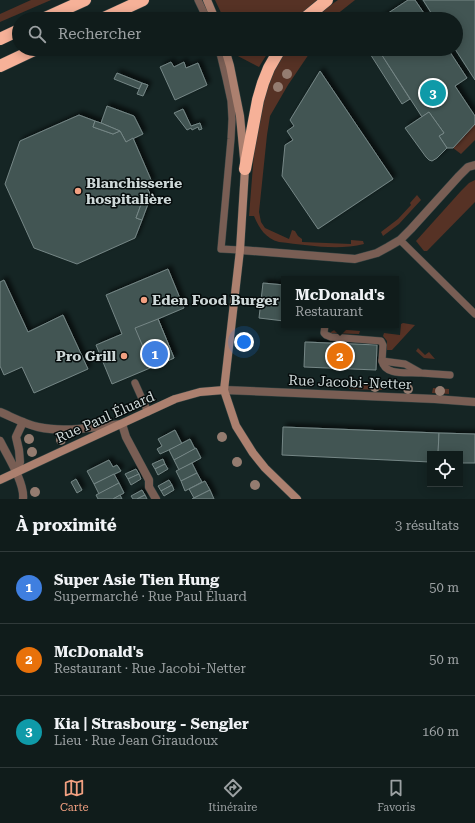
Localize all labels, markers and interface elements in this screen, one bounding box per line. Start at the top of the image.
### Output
search box [12,12,463,56]
icon: search [26,23,48,45]
text: Rechercher [58,25,141,43]
pin: 3 [420,78,446,108]
place label: Blanchisserie hospitalière [86,175,182,207]
marker: Blanchisserie hospitalière [73,186,83,196]
popup [281,276,399,328]
text: McDonald's [295,286,385,304]
place label: Eden Food Burger [152,292,280,308]
marker: Eden Food Burger [139,295,149,305]
text: Restaurant [295,304,363,319]
your location [234,332,254,352]
pin: 1 [142,339,168,369]
pin: 2 [327,341,353,371]
place label: Pro Grill [56,348,116,364]
marker: Pro Grill [119,351,129,361]
street label: Rue Jacobi-Netter [288,372,412,392]
street label: Rue Paul Éluard [53,388,157,446]
map controls [427,451,463,487]
button: locate [427,451,463,487]
text: À proximité [16,515,117,535]
text: 3 résultats [395,518,459,533]
text: Super Asie Tien Hung [54,571,219,589]
text: 1 [25,580,33,595]
text: 50 m [429,580,459,595]
text: Supermarché · Rue Paul Éluard [54,589,247,604]
text: McDonald's [54,643,143,661]
text: 2 [25,652,33,667]
text: 50 m [429,652,459,667]
text: Restaurant · Rue Jacobi-Netter [54,661,246,676]
text: Kia | Strasbourg - Sengler [54,715,249,733]
text: 3 [25,724,33,739]
text: 160 m [422,724,459,739]
text: Lieu · Rue Jean Giraudoux [54,733,218,748]
tab: Carte [60,777,88,814]
tab: Itinéraire [208,777,257,814]
tab: Favoris [377,777,415,814]

